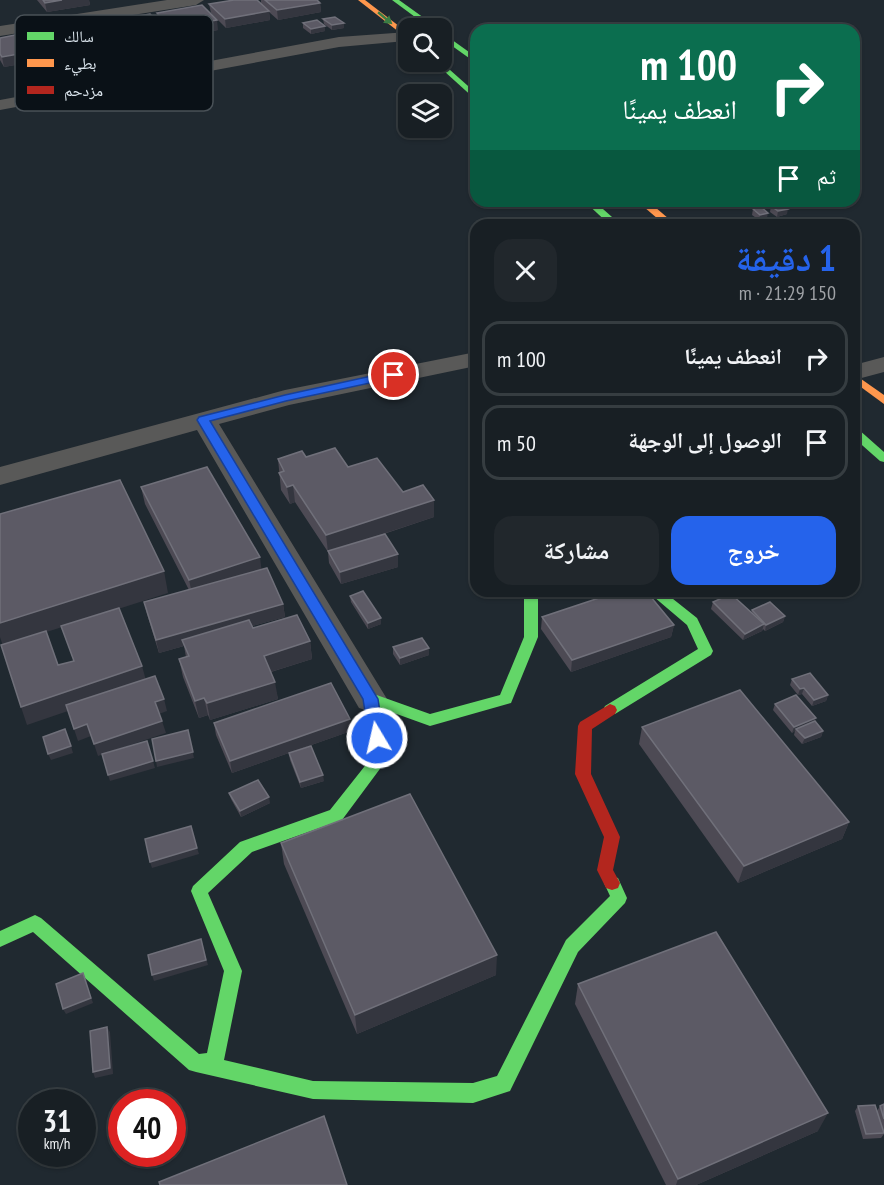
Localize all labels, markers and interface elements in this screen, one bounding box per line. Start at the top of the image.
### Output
one-way arrow [377,11,392,24]
legend [15,15,213,111]
map controls [398,18,452,138]
button: search [398,18,452,72]
text: سالك [64,26,94,46]
text: 100 m [640,37,737,92]
icon: right [758,48,836,126]
text: بطيء [64,53,96,76]
text: مزدحم [64,80,103,101]
button: layers [398,84,452,138]
text: انعطف يمينًا [622,92,737,126]
icon: arrive [772,162,805,195]
text: ثم [817,162,836,190]
text: 1 دقيقة [736,234,836,281]
button: close [494,239,557,302]
text: 150 m · 21:29 [739,280,836,306]
text: انعطف يمينًا [684,342,782,370]
icon: right [800,342,833,375]
text: 100 m [497,345,546,373]
pin [368,349,419,400]
icon: arrive [377,358,410,391]
text: الوصول إلى الوجهة [628,426,782,454]
icon: arrive [800,426,833,459]
text: 50 m [497,429,536,457]
button: مشاركة [494,516,659,585]
button: خروج [671,516,836,585]
position arrow [345,706,409,770]
speed limit sign: 40 [108,1089,186,1167]
text: 31 [43,1101,71,1140]
text: km/h [44,1134,70,1153]

